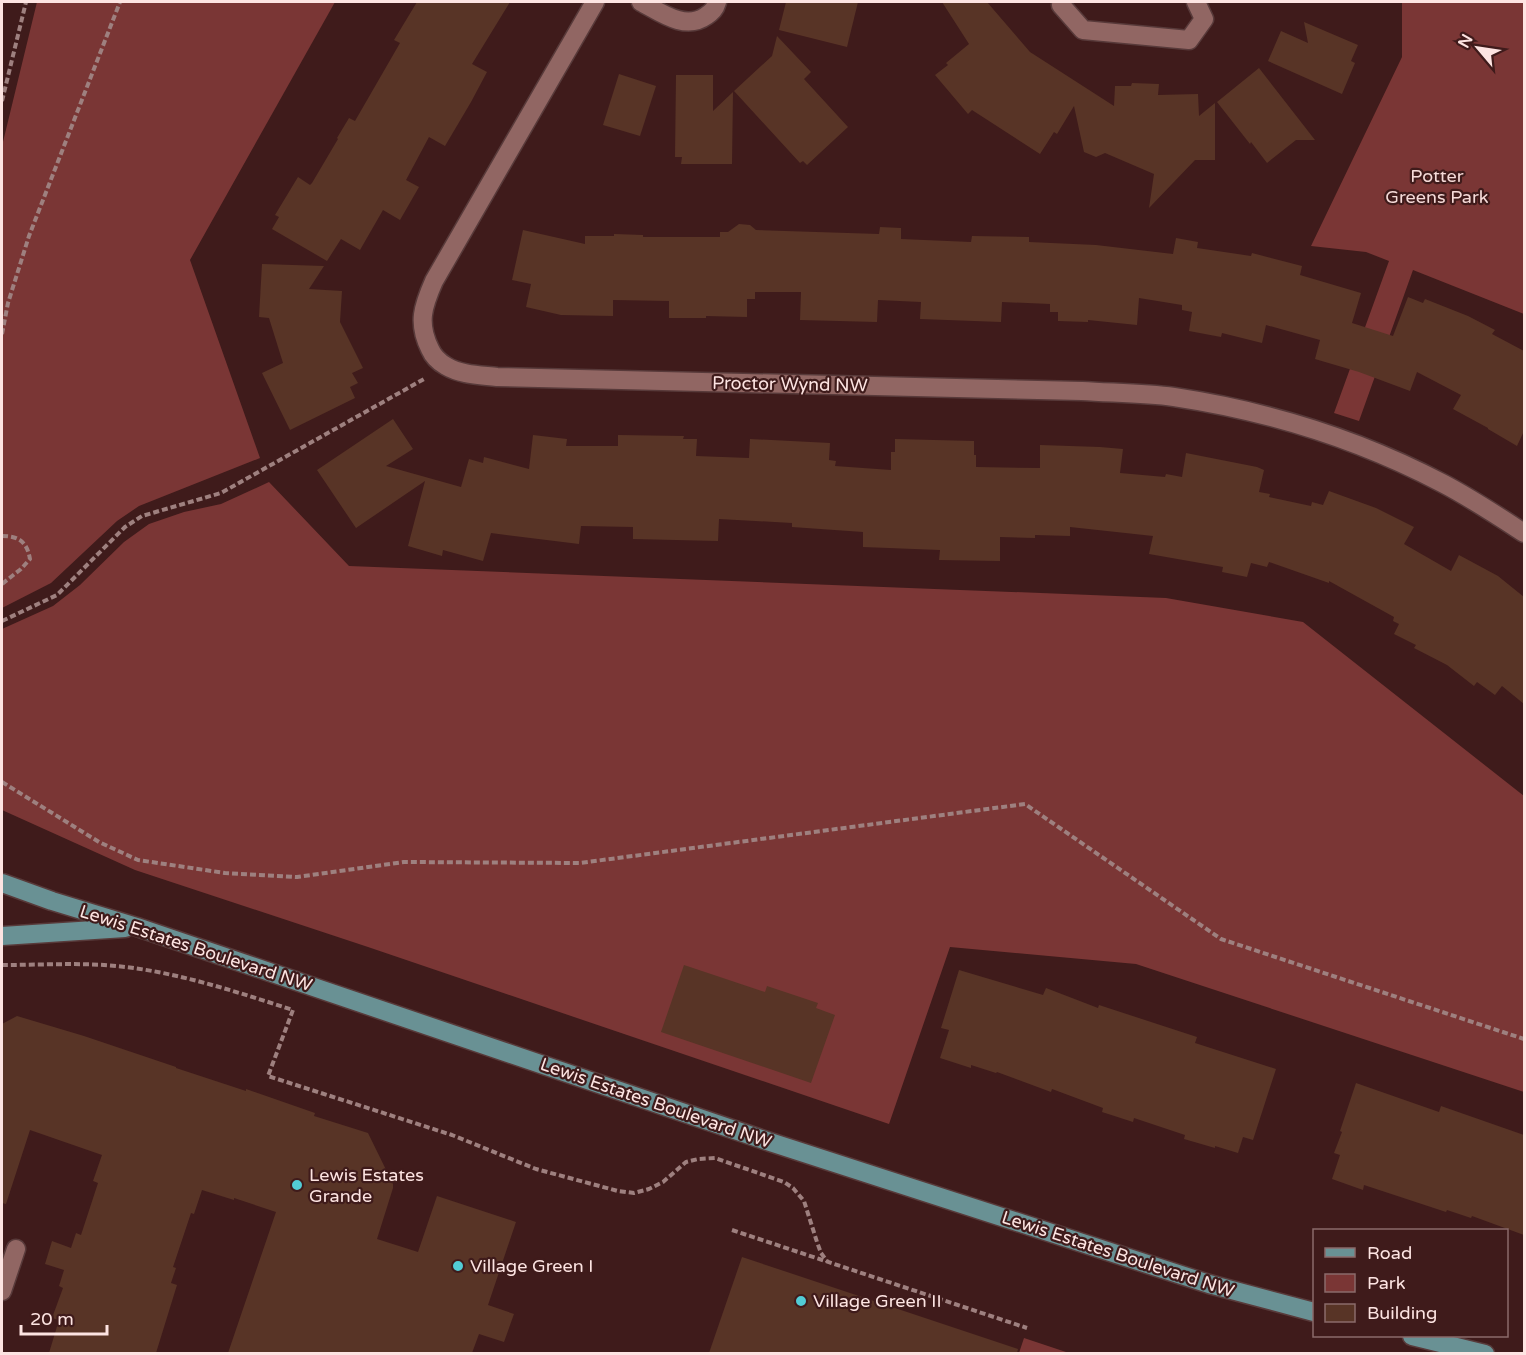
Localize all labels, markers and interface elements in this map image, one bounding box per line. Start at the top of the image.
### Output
north arrow [1448,18,1508,78]
text: N [1454,31,1478,52]
park label: Potter Greens Park [1385,165,1489,208]
street label: Proctor Wynd NW [712,372,868,396]
street label: Lewis Estates Boulevard NW [77,900,315,996]
street label: Lewis Estates Boulevard NW [537,1053,775,1153]
place label: Lewis Estates Grande [309,1164,424,1207]
marker: Lewis Estates Grande [290,1178,304,1192]
street label: Lewis Estates Boulevard NW [999,1206,1237,1302]
legend [1313,1229,1508,1337]
text: Road [1367,1242,1412,1264]
place label: Village Green I [470,1255,594,1277]
marker: Village Green I [451,1259,465,1273]
text: Park [1367,1272,1406,1294]
place label: Village Green II [813,1290,942,1312]
marker: Village Green II [794,1294,808,1308]
scale bar [21,1298,106,1336]
text: Building [1367,1302,1437,1324]
text: 20 m [30,1308,74,1330]

